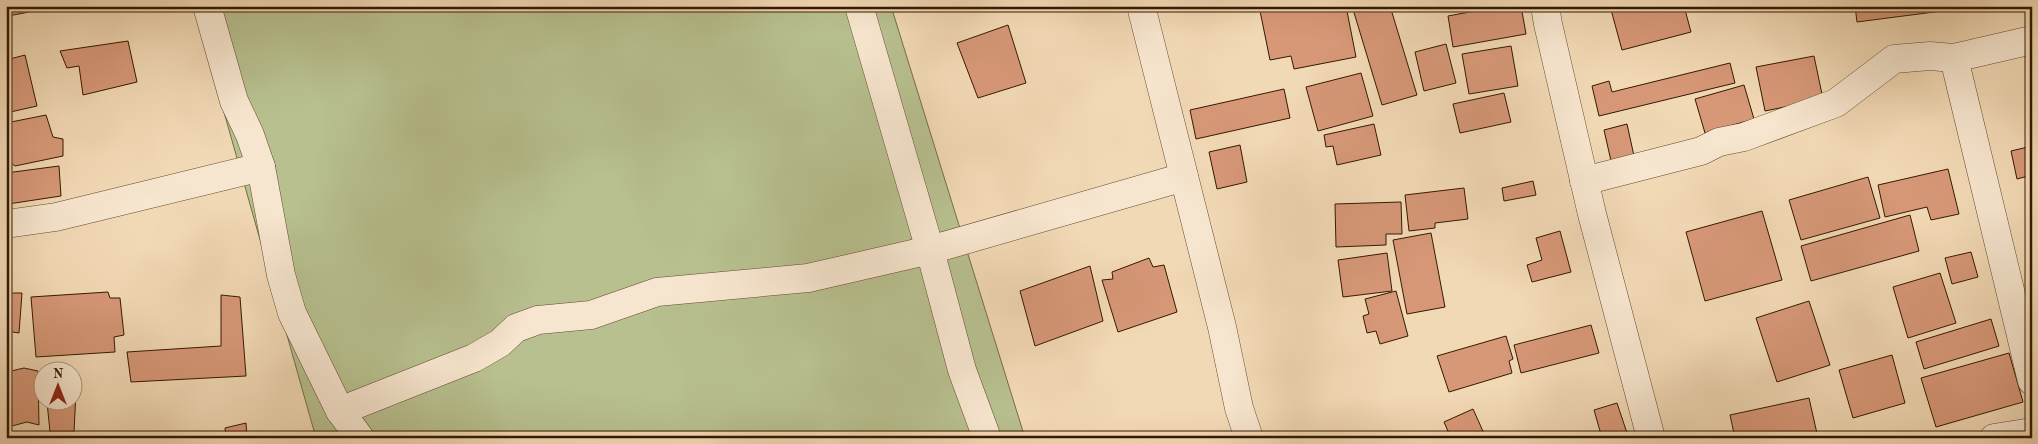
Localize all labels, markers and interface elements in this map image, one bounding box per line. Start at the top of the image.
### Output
north arrow [32,362,82,412]
text: N [53,367,64,381]

